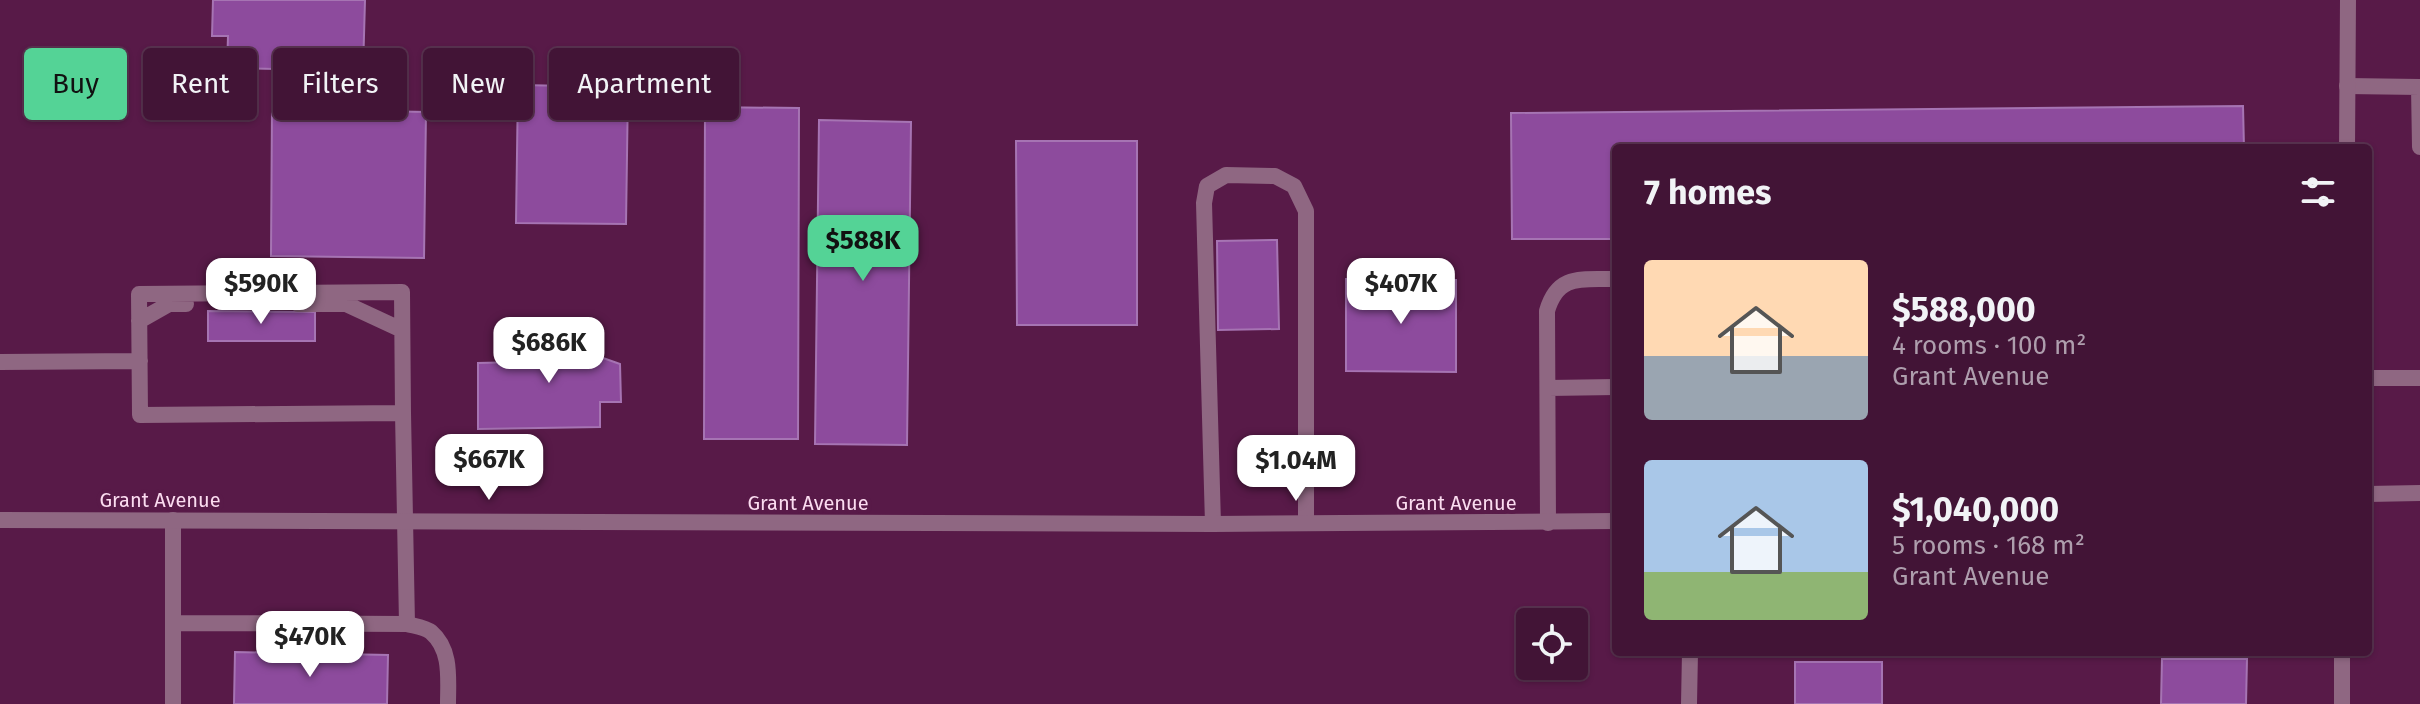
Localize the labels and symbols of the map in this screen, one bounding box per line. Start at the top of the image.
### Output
pin: $588K [807,215,919,283]
pin: $590K [205,258,317,326]
pin: $407K [1345,258,1457,326]
pin: $686K [493,317,605,385]
pin: $667K [433,434,545,502]
pin: $1.04M [1231,435,1361,503]
street label: Grant Avenue [99,488,221,512]
street label: Grant Avenue [747,491,869,515]
street label: Grant Avenue [1395,491,1517,515]
pin: $470K [254,611,366,679]

